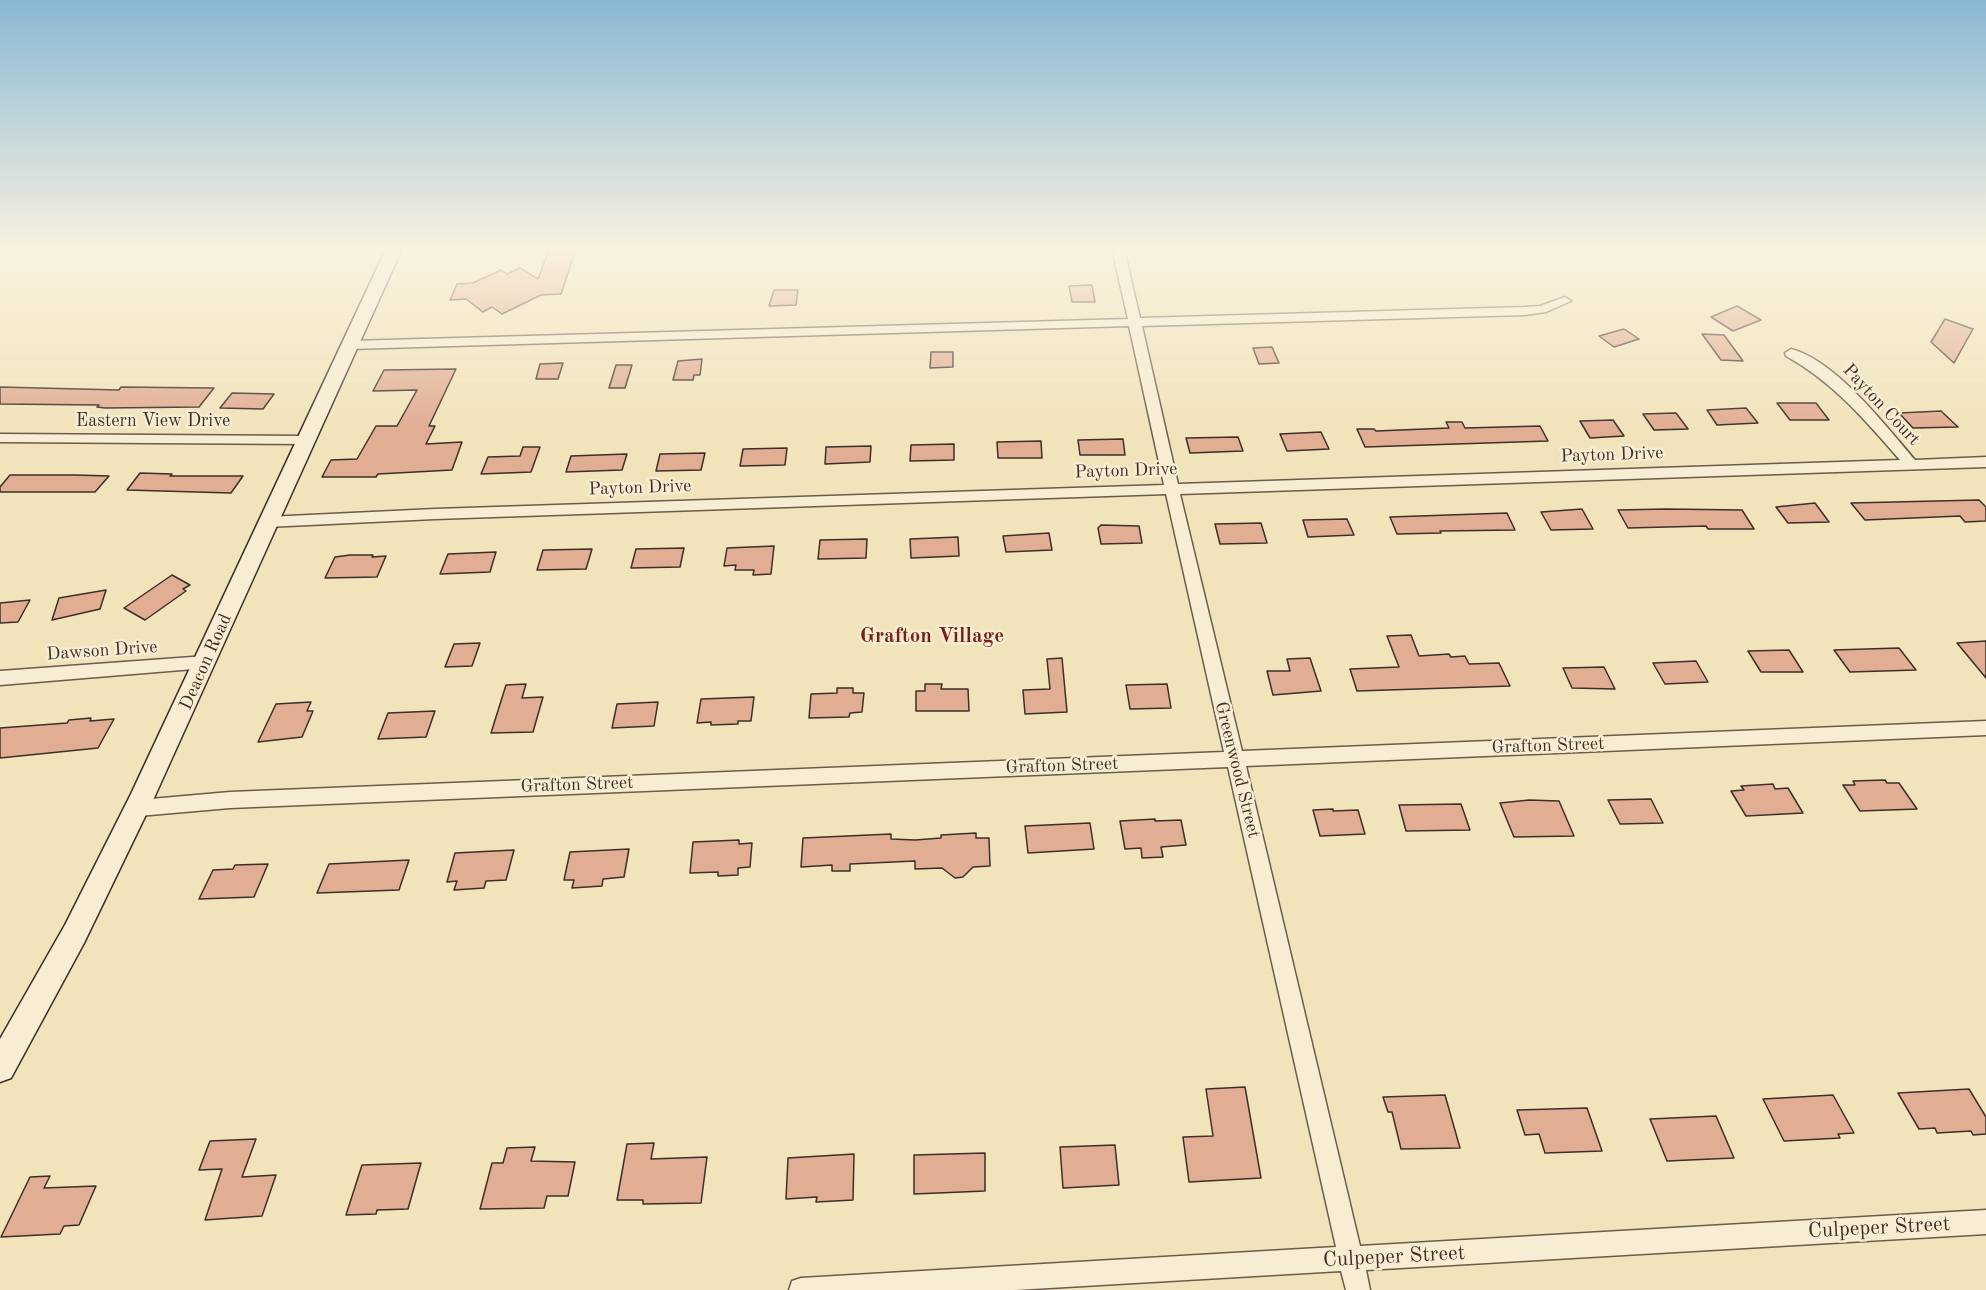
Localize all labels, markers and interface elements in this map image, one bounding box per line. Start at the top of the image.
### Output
street label: Payton Court [1838,360,1924,450]
street label: Eastern View Drive [76,410,230,432]
street label: Payton Drive [1560,442,1664,468]
street label: Payton Drive [1074,458,1178,484]
street label: Payton Drive [588,475,692,501]
street label: Deacon Road [175,611,237,713]
district label: Grafton Village [860,623,1004,649]
street label: Dawson Drive [46,636,158,666]
street label: Greenwood Street [1210,700,1264,840]
street label: Grafton Street [1491,733,1605,759]
street label: Grafton Street [1005,753,1119,779]
street label: Grafton Street [520,772,634,798]
street label: Culpeper Street [1807,1212,1951,1244]
street label: Culpeper Street [1322,1241,1466,1273]

